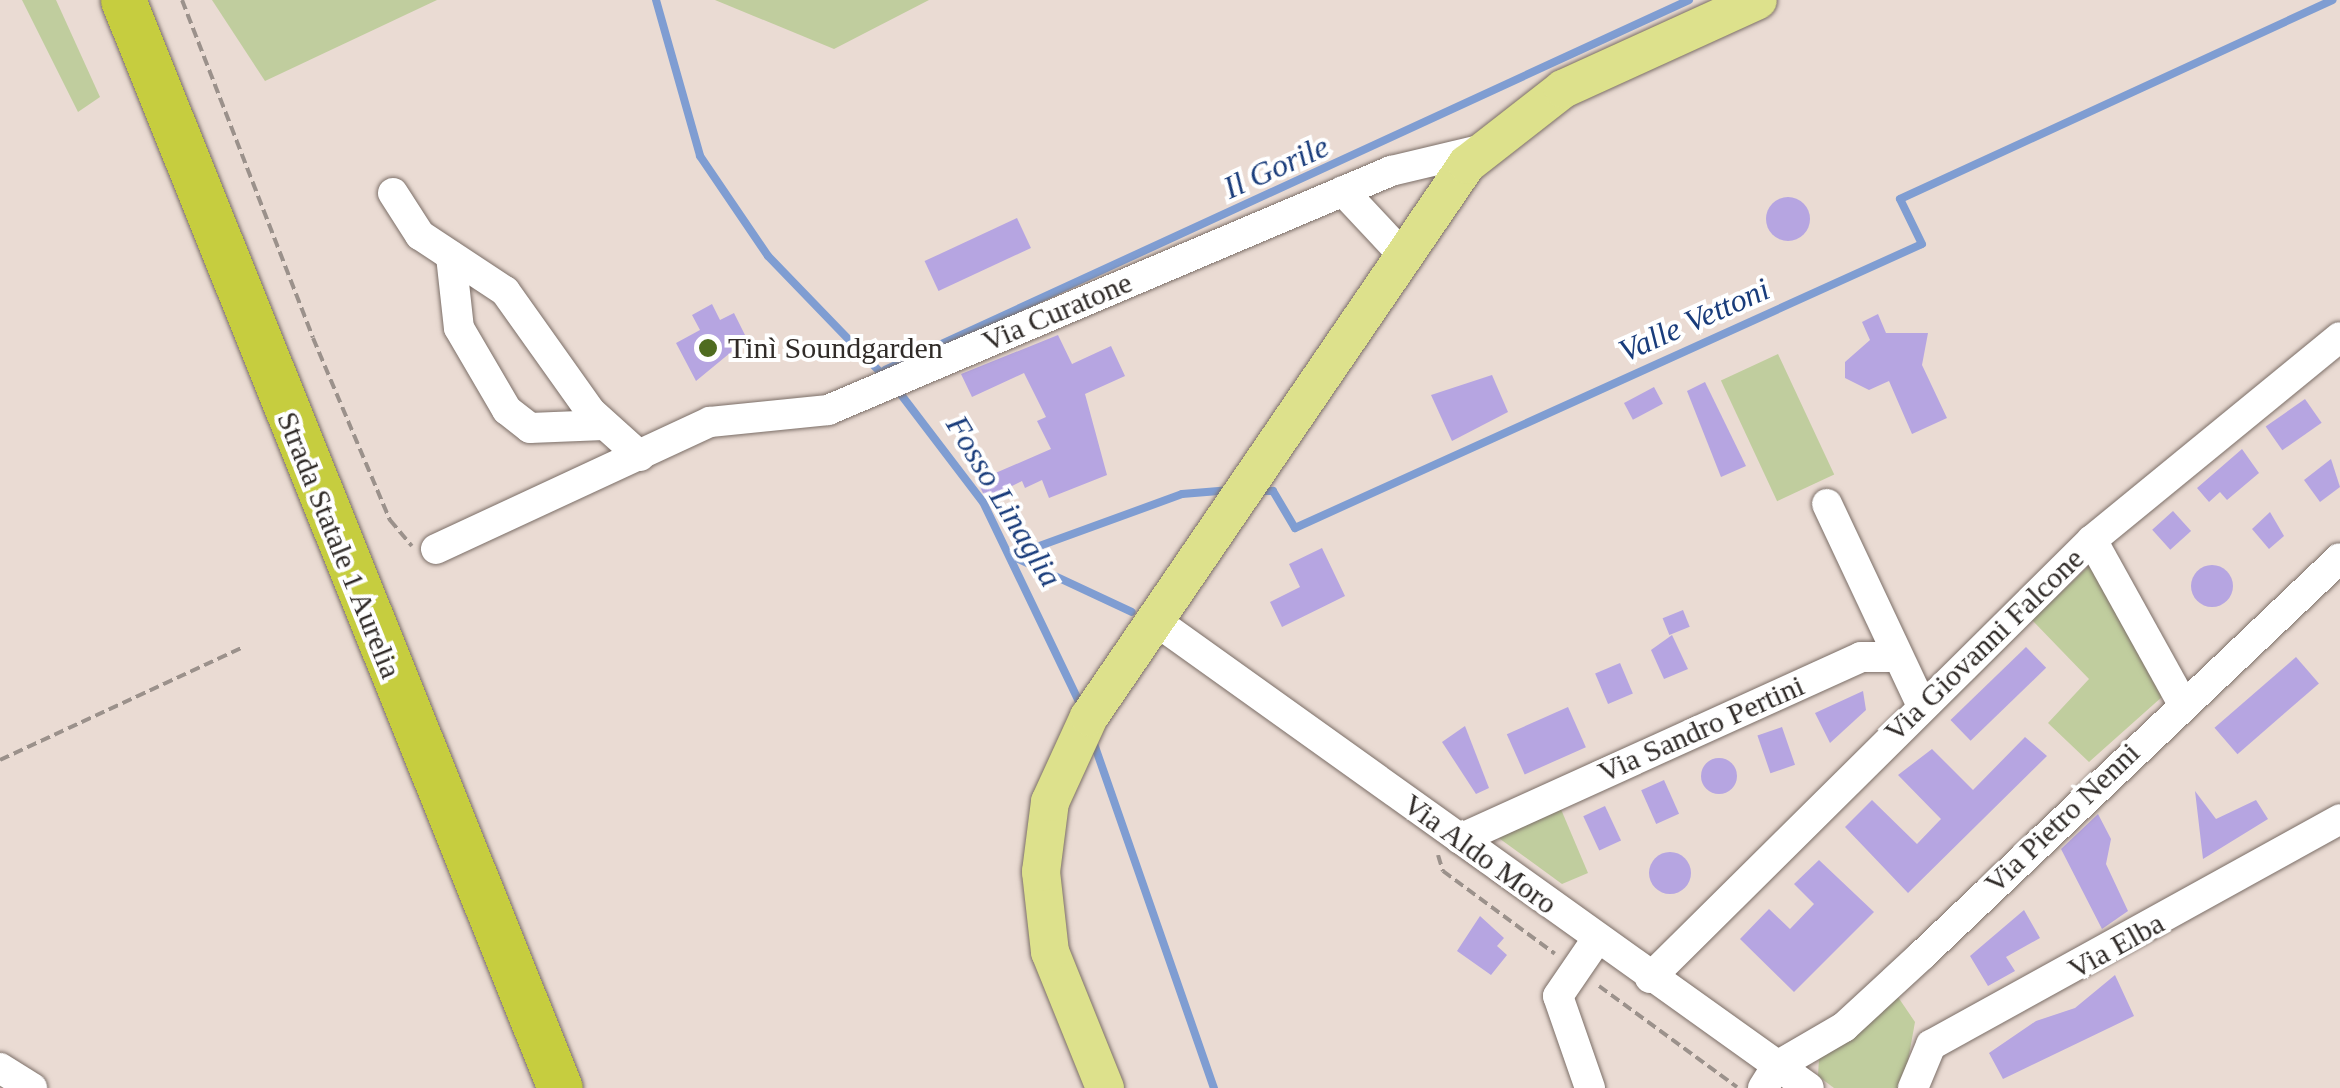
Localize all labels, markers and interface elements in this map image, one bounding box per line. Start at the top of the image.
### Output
water label: Il Gorile [1217,127,1335,207]
street label: Via Curatone [977,264,1137,360]
water label: Valle Vettoni [1613,270,1775,370]
place label: Tinì Soundgarden [728,330,943,366]
marker: Tinì Soundgarden [697,337,719,359]
street label: Strada Statale 1 Aurelia [269,406,409,684]
water label: Fosso Linaglia [938,408,1070,594]
street label: Via Giovanni Falcone [1877,541,2091,749]
street label: Via Sandro Pertini [1593,668,1809,790]
street label: Via Pietro Nenni [1977,735,2147,901]
street label: Via Aldo Moro [1395,786,1565,922]
street label: Via Elba [2062,905,2170,987]

